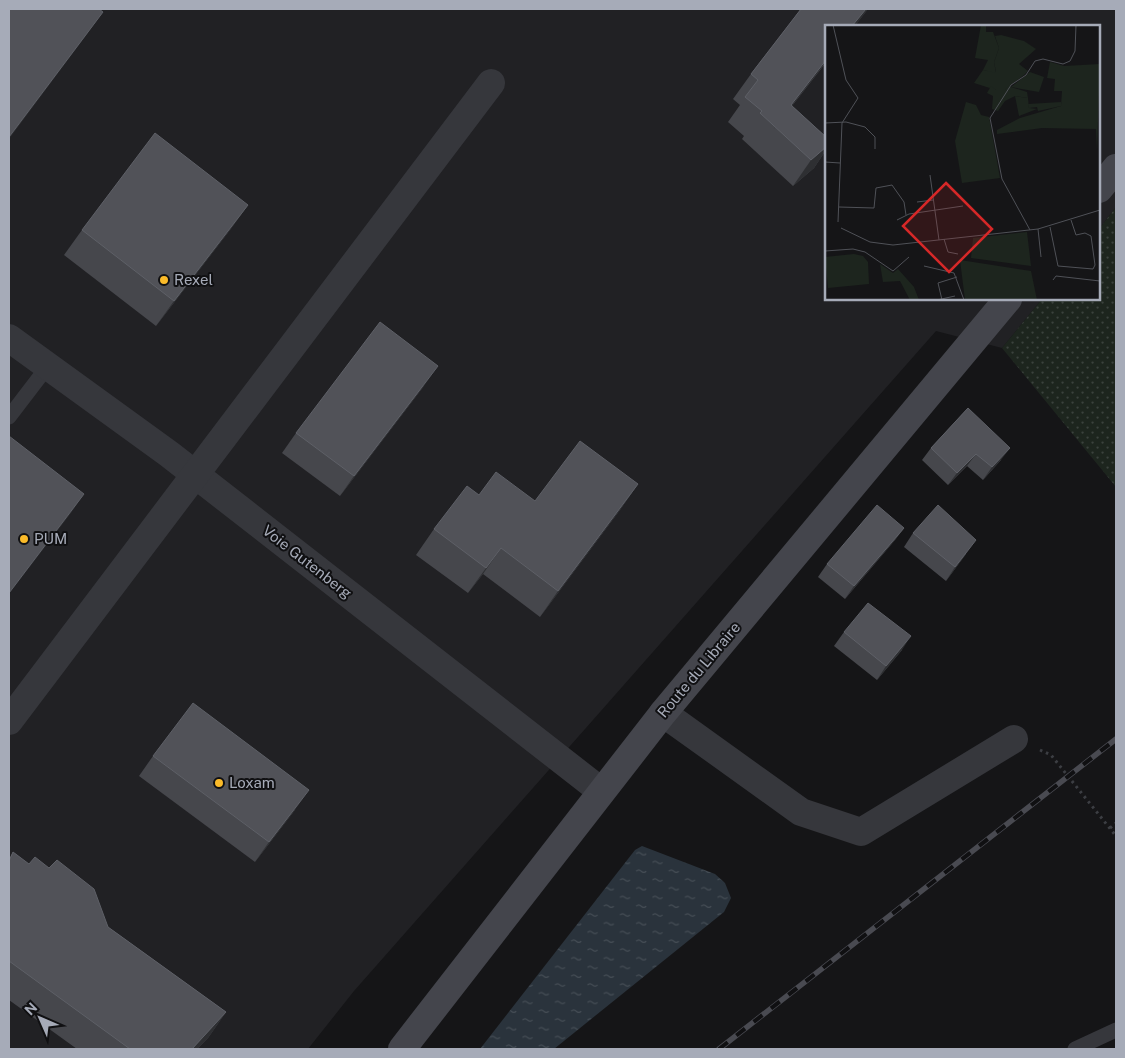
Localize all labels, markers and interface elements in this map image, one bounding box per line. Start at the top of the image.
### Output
inset map [825,25,1100,300]
place label: Rexel [174,271,213,288]
marker: Rexel [158,274,170,286]
street label: Voie Gutenberg [259,521,355,602]
place label: PUM [34,530,67,547]
marker: PUM [18,533,30,545]
street label: Route du Libraire [654,619,743,721]
place label: Loxam [229,774,275,791]
marker: Loxam [213,777,225,789]
north arrow [15,993,65,1043]
text: N [21,999,40,1018]

